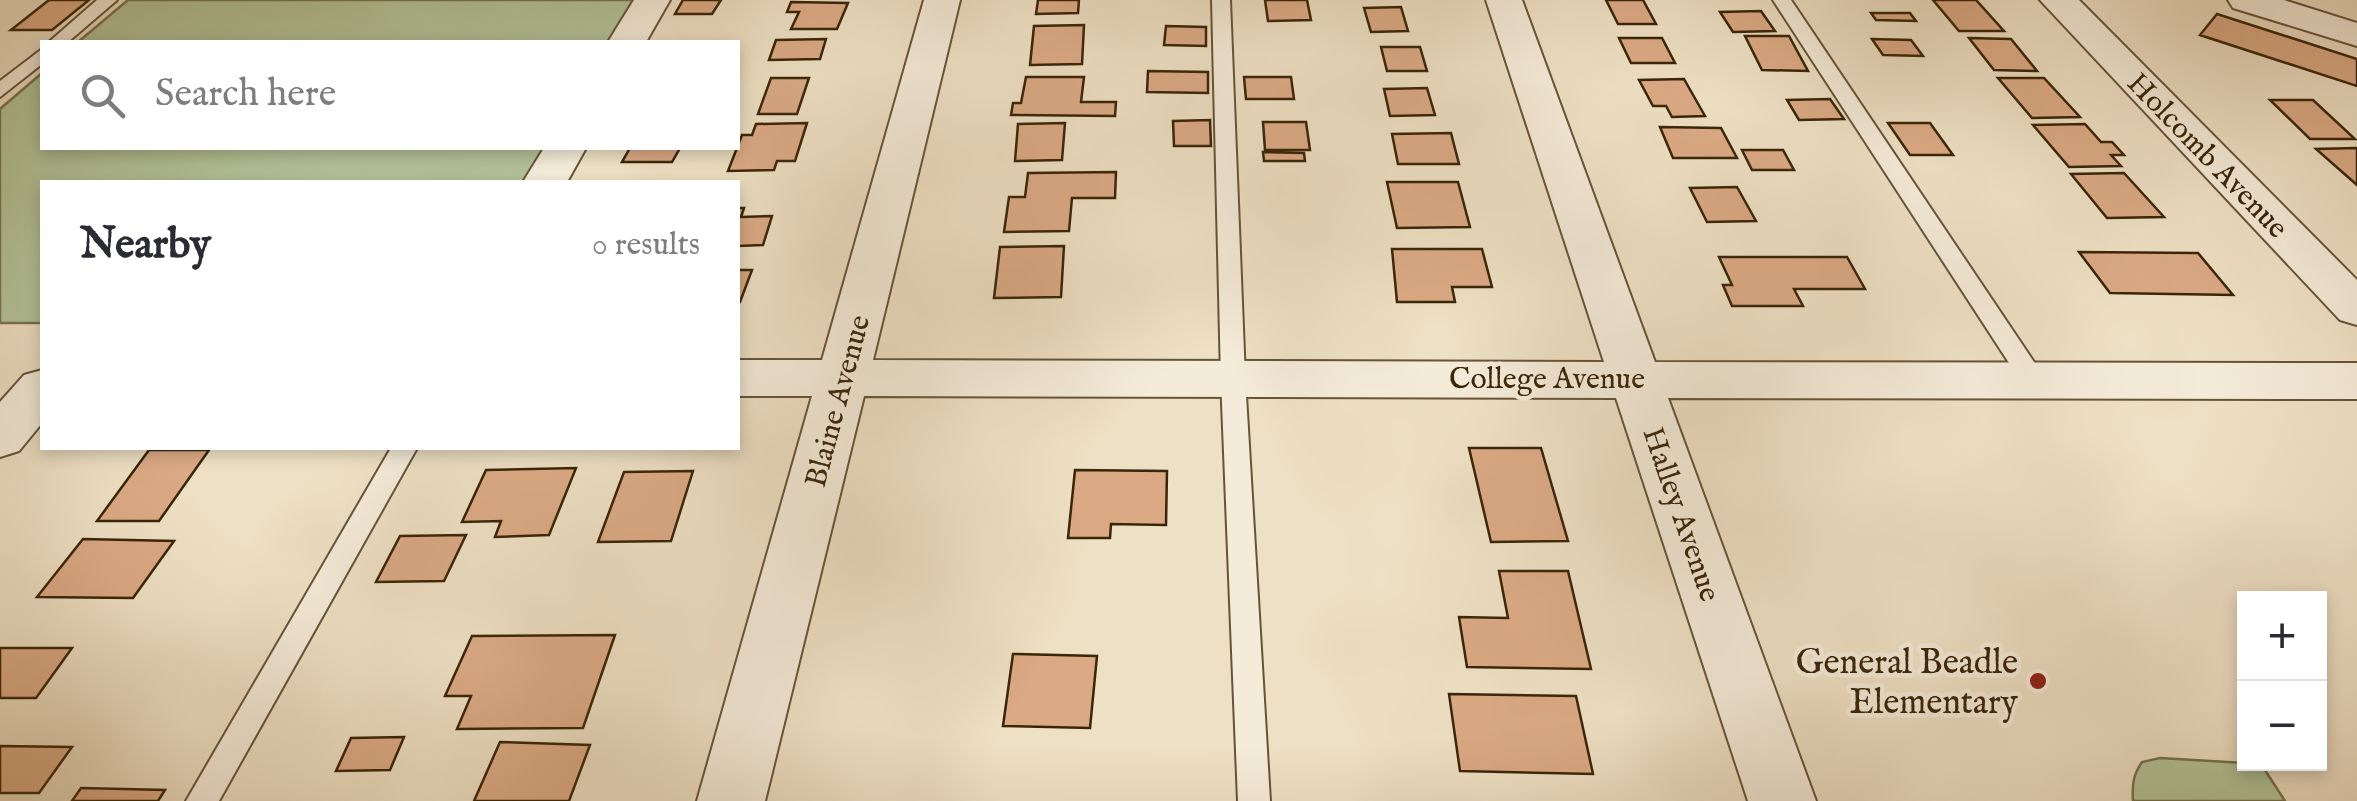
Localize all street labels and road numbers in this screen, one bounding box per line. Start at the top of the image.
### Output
street label: Holcomb Avenue [2118,66,2295,247]
street label: Blaine Avenue [798,311,880,492]
street label: College Avenue [1449,361,1645,399]
street label: Halley Avenue [1633,423,1728,607]

